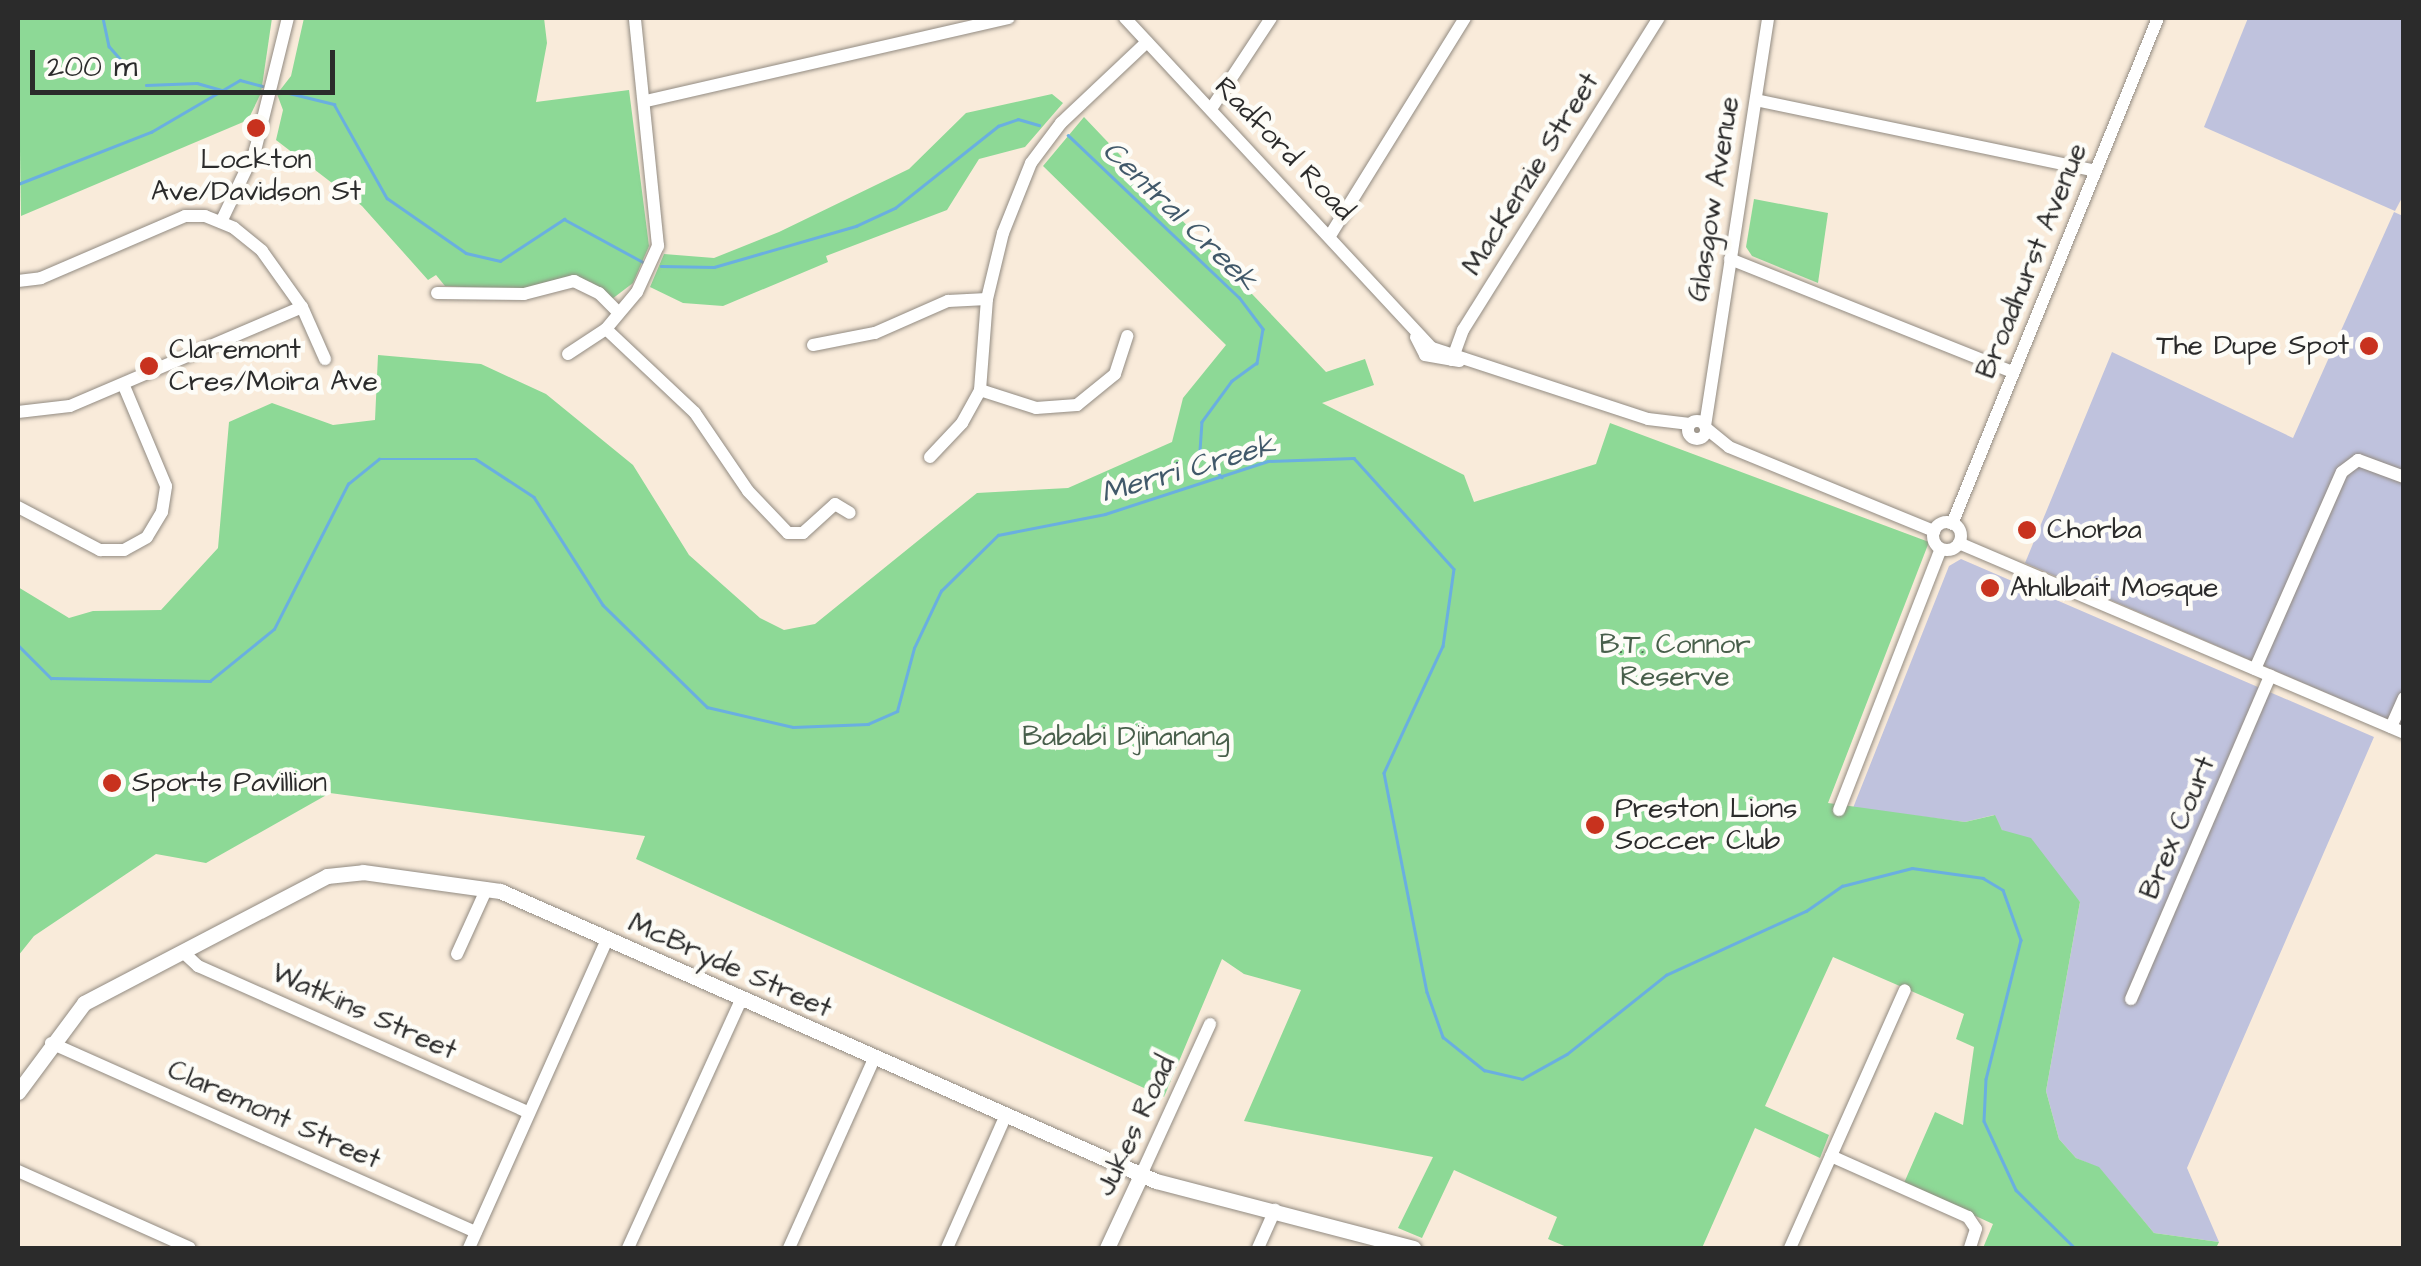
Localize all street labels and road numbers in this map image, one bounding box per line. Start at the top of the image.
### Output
street label: MacKenzie Street [1455,67,1607,281]
street label: Radford Road [1207,70,1361,228]
street label: Glasgow Avenue [1681,94,1747,304]
street label: Broadhurst Avenue [1969,138,2095,384]
street label: Brex Court [2133,752,2223,904]
street label: McBryde Street [623,906,837,1026]
street label: Watkins Street [266,956,462,1068]
street label: Jukes Road [1089,1050,1183,1202]
street label: Claremont Street [162,1053,386,1177]

